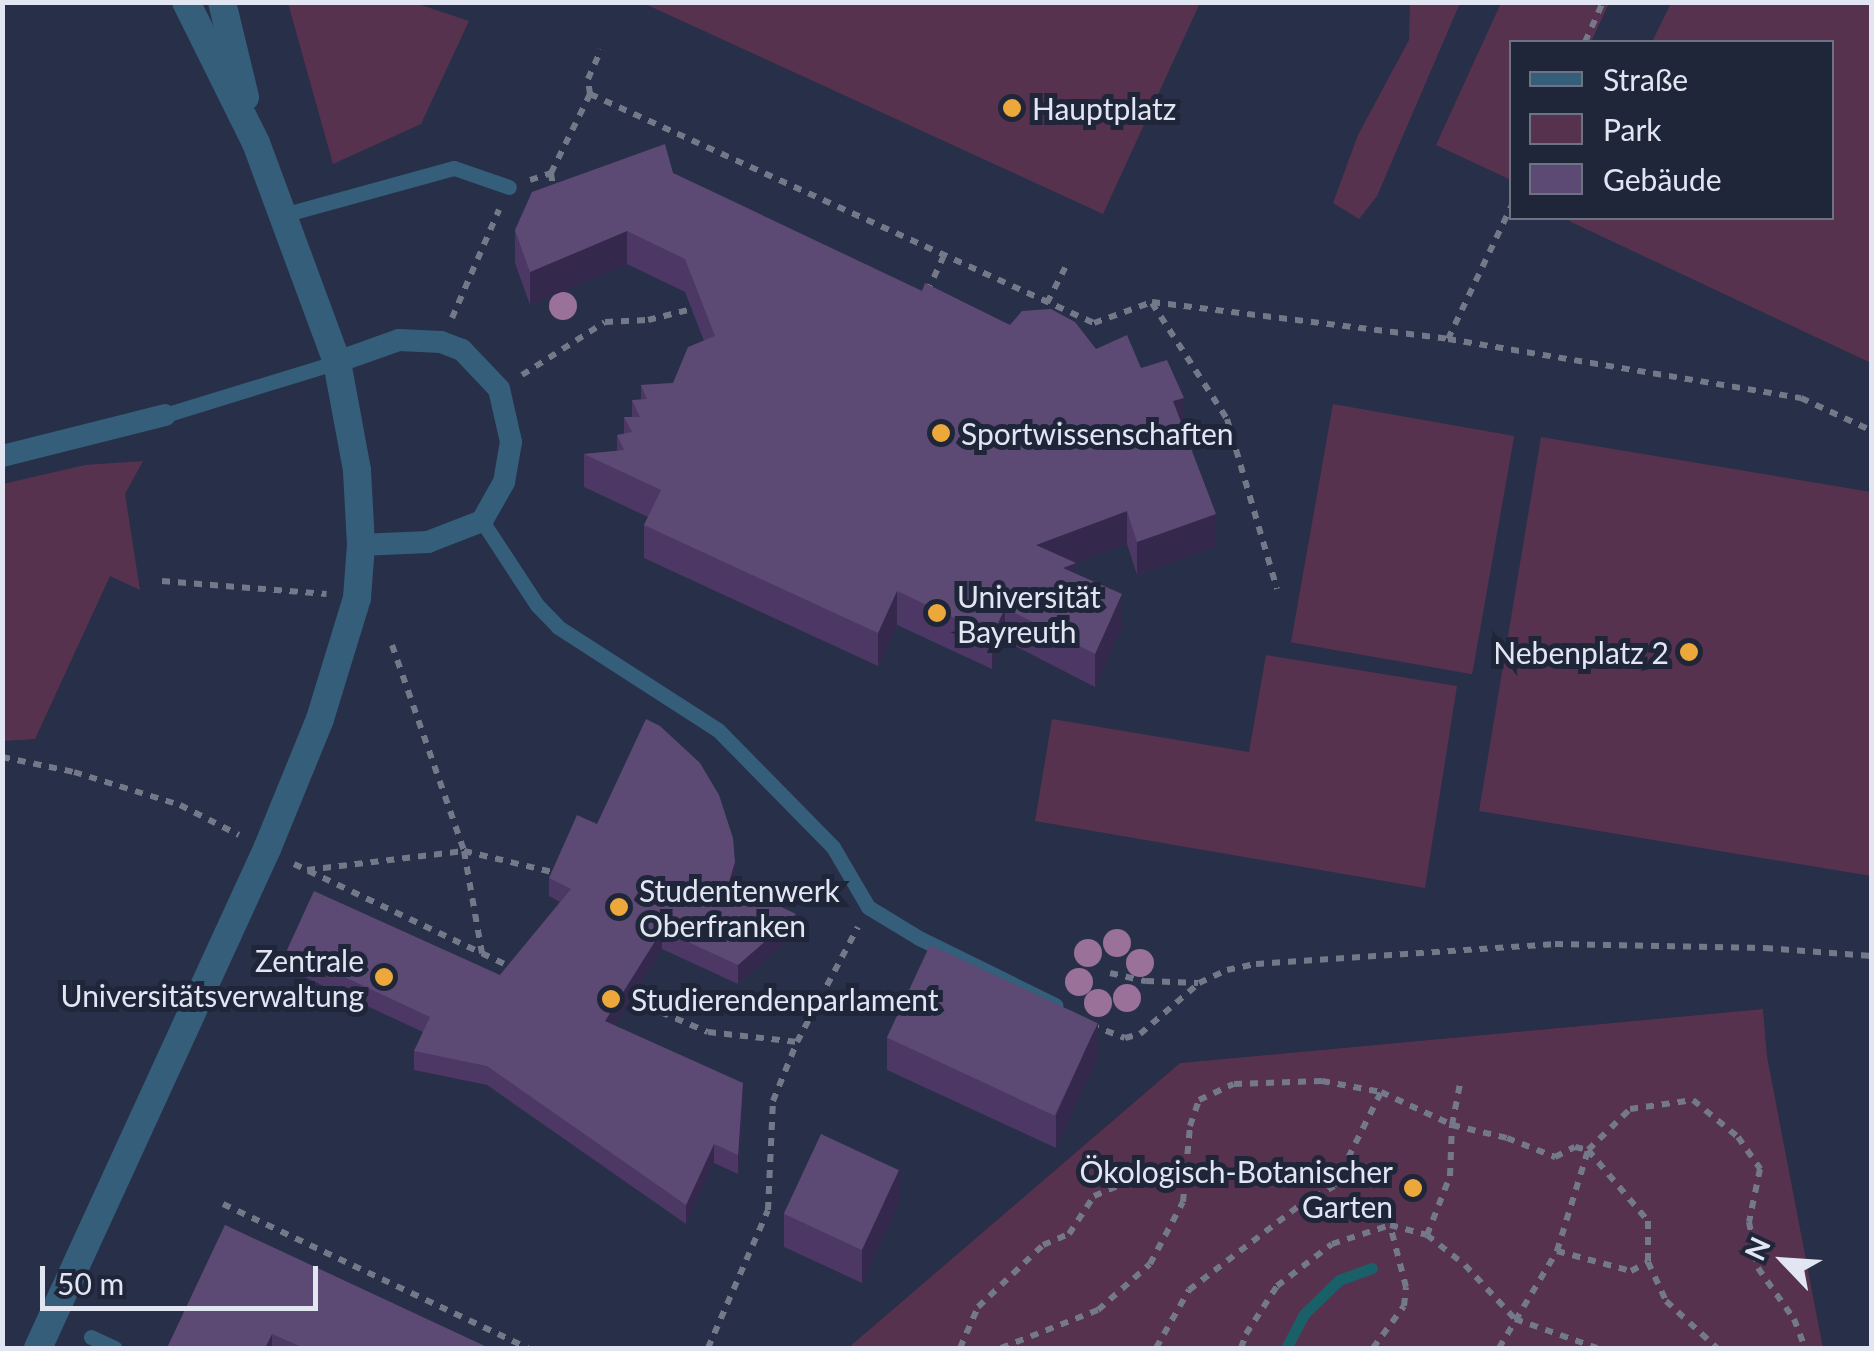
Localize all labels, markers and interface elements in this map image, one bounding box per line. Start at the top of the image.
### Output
legend [1509,40,1834,220]
text: Straße [1603,61,1688,97]
place label: Hauptplatz [1032,90,1176,126]
marker: Hauptplatz [1001,97,1023,119]
text: Park [1603,111,1662,147]
text: Gebäude [1603,161,1722,197]
place label: Sportwissenschaften [961,415,1234,451]
marker: Sportwissenschaften [930,422,952,444]
place label: Universität Bayreuth [957,578,1101,648]
marker: Universität Bayreuth [926,602,948,624]
place label: Nebenplatz 2 [1493,634,1669,670]
marker: Nebenplatz 2 [1678,641,1700,663]
place label: Studentenwerk Oberfranken [639,872,840,942]
marker: Studentenwerk Oberfranken [608,896,630,918]
place label: Zentrale Universitätsverwaltung [61,942,364,1012]
marker: Zentrale Universitätsverwaltung [373,966,395,988]
place label: Studierendenparlament [631,981,939,1017]
marker: Studierendenparlament [600,988,622,1010]
place label: Ökologisch-Botanischer Garten [1080,1153,1393,1224]
marker: Ökologisch-Botanischer Garten [1402,1177,1424,1199]
north arrow [1734,1211,1834,1311]
text: N [1737,1231,1777,1265]
scale bar [45,1246,322,1308]
text: 50 m [57,1265,124,1301]

